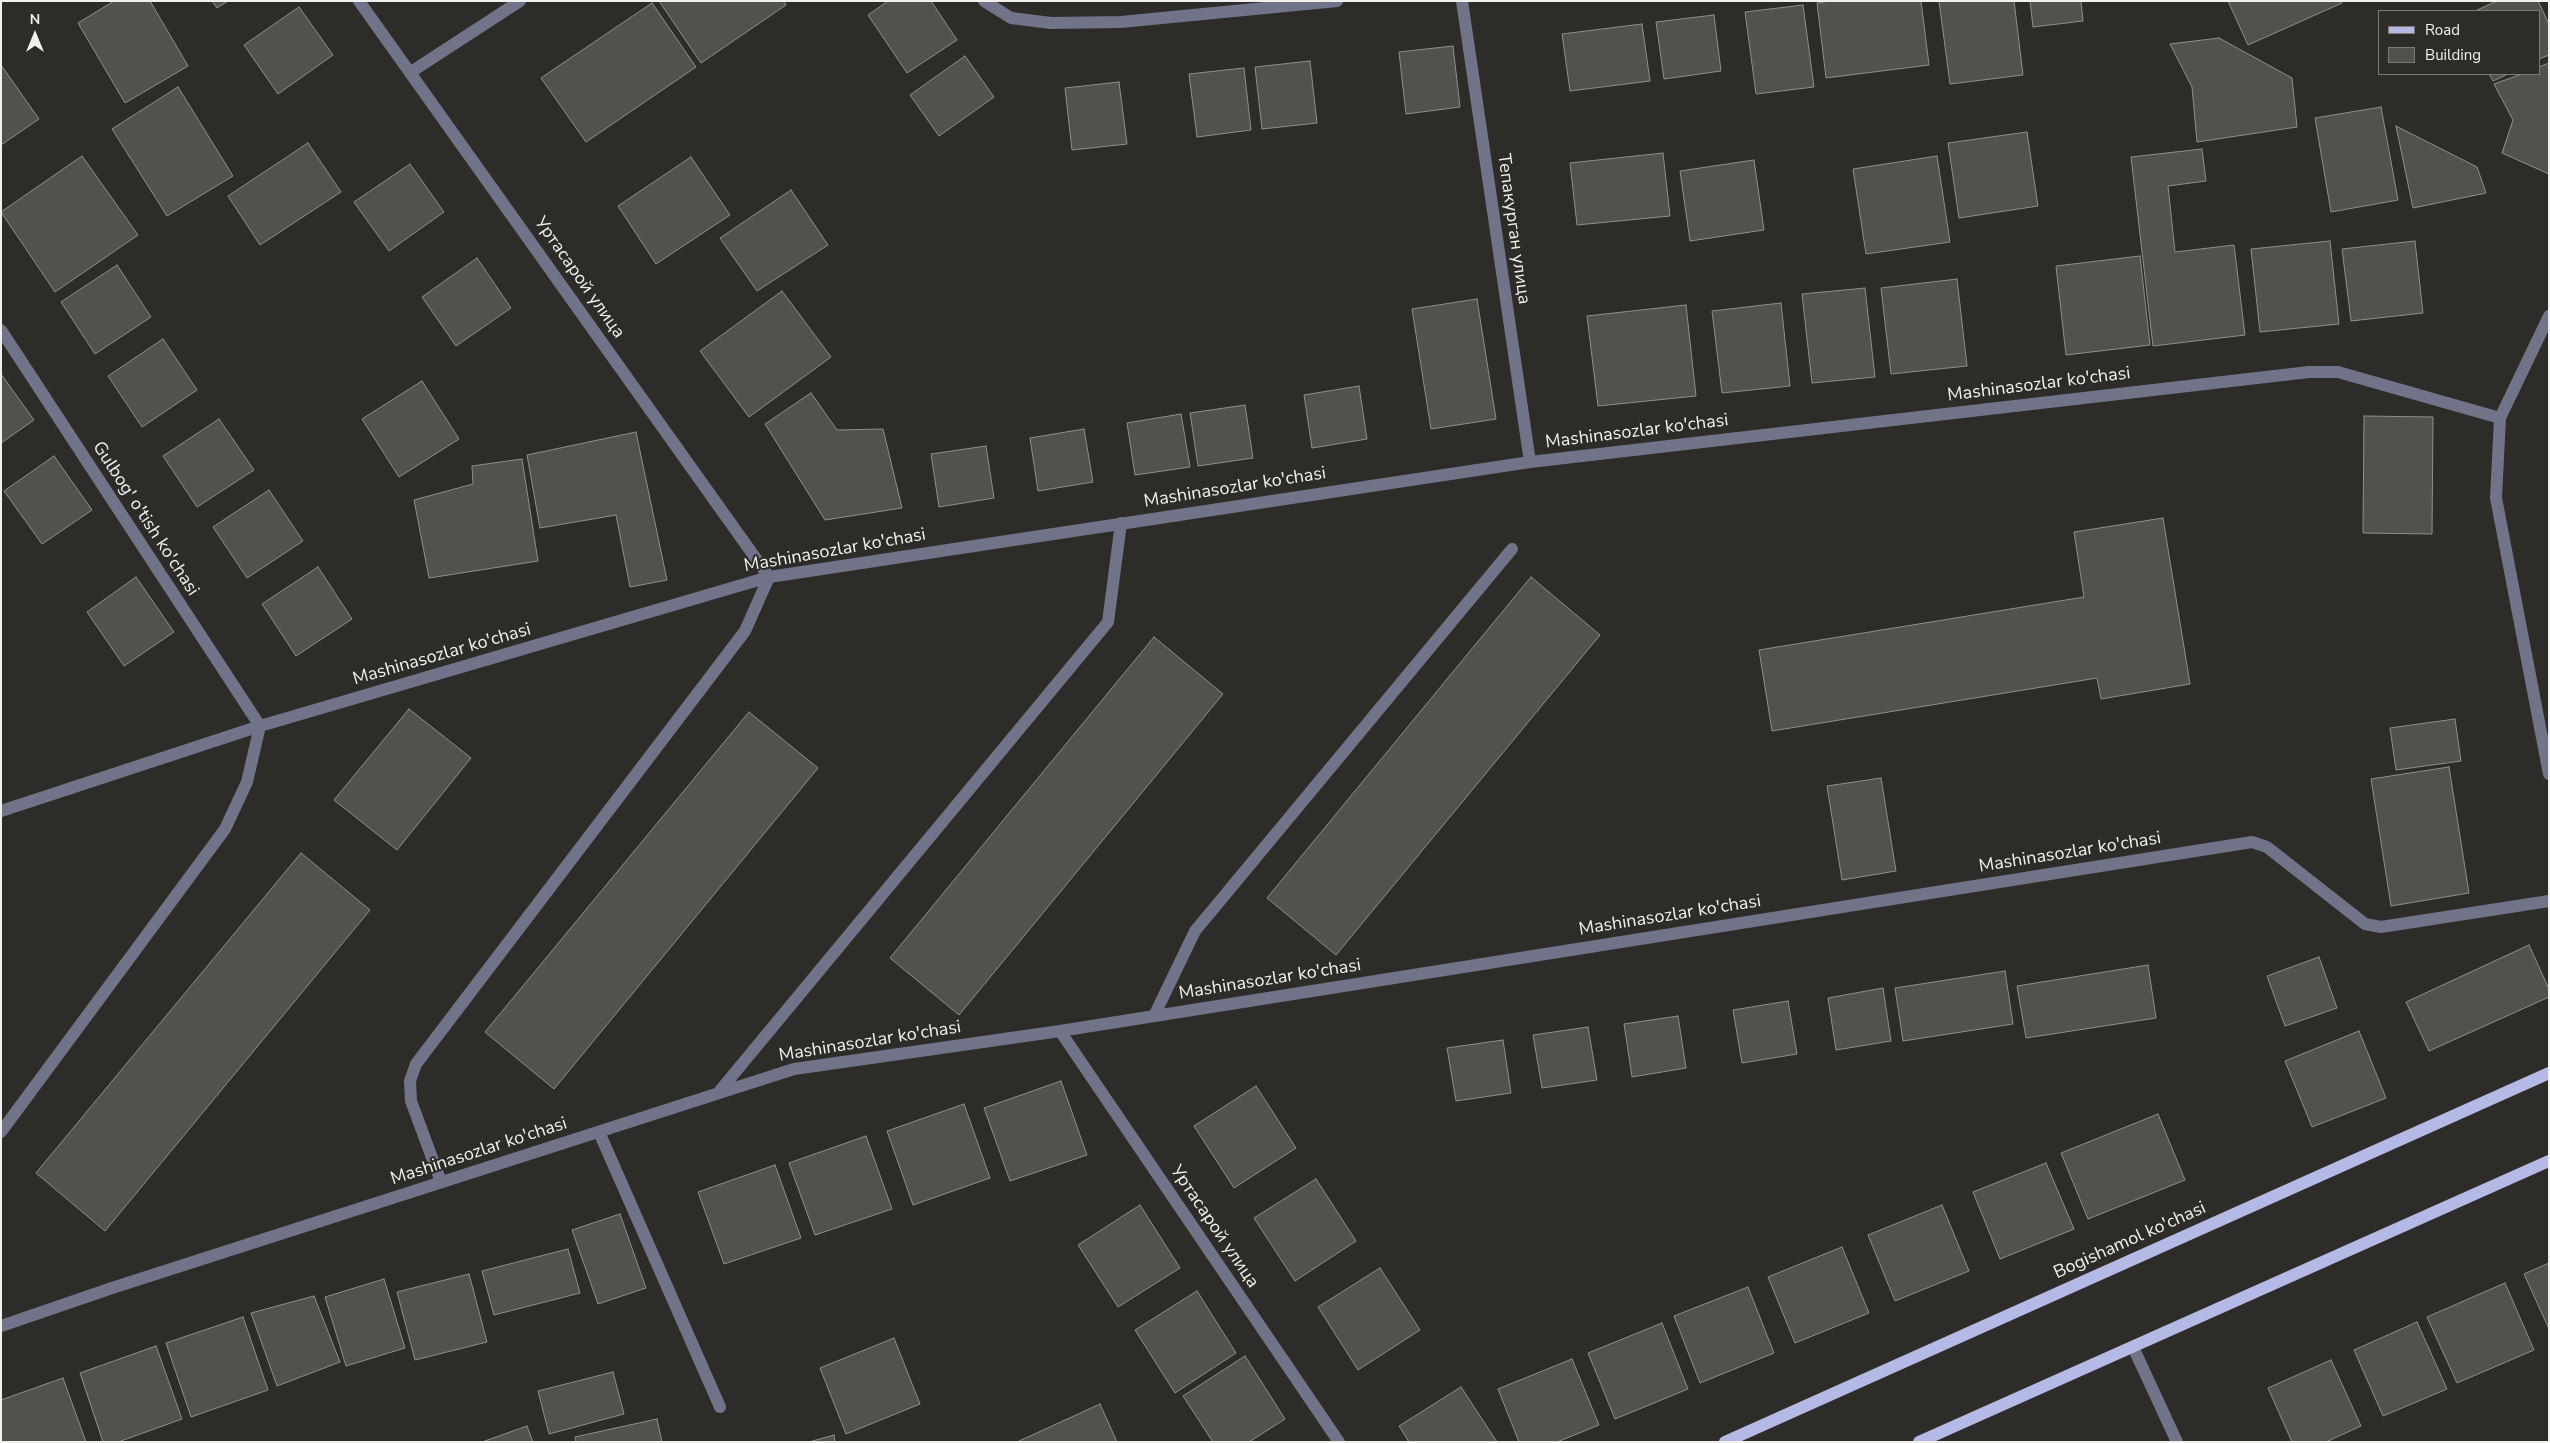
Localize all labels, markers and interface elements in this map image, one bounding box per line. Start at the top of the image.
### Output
north arrow [10,10,60,60]
text: N [30,10,40,29]
legend [2378,10,2540,75]
text: Road [2425,20,2460,40]
text: Building [2425,45,2481,65]
street label: Тепакурган улица [1492,152,1534,306]
street label: Уртасарой улица [529,213,629,343]
street label: Mashinasozlar ko'chasi [1946,363,2132,407]
street label: Mashinasozlar ko'chasi [1544,410,1730,454]
street label: Gulbog' o'tish ko'chasi [87,438,203,600]
street label: Mashinasozlar ko'chasi [1142,463,1328,513]
street label: Mashinasozlar ko'chasi [742,524,928,578]
street label: Mashinasozlar ko'chasi [350,619,534,691]
street label: Mashinasozlar ko'chasi [1977,828,2163,878]
street label: Mashinasozlar ko'chasi [1577,891,1763,941]
street label: Mashinasozlar ko'chasi [1177,955,1363,1005]
street label: Mashinasozlar ko'chasi [777,1017,963,1067]
street label: Mashinasozlar ko'chasi [388,1113,570,1191]
street label: Уртасарой улица [1165,1161,1263,1293]
street label: Bogishamol ko'chasi [2051,1198,2209,1284]

